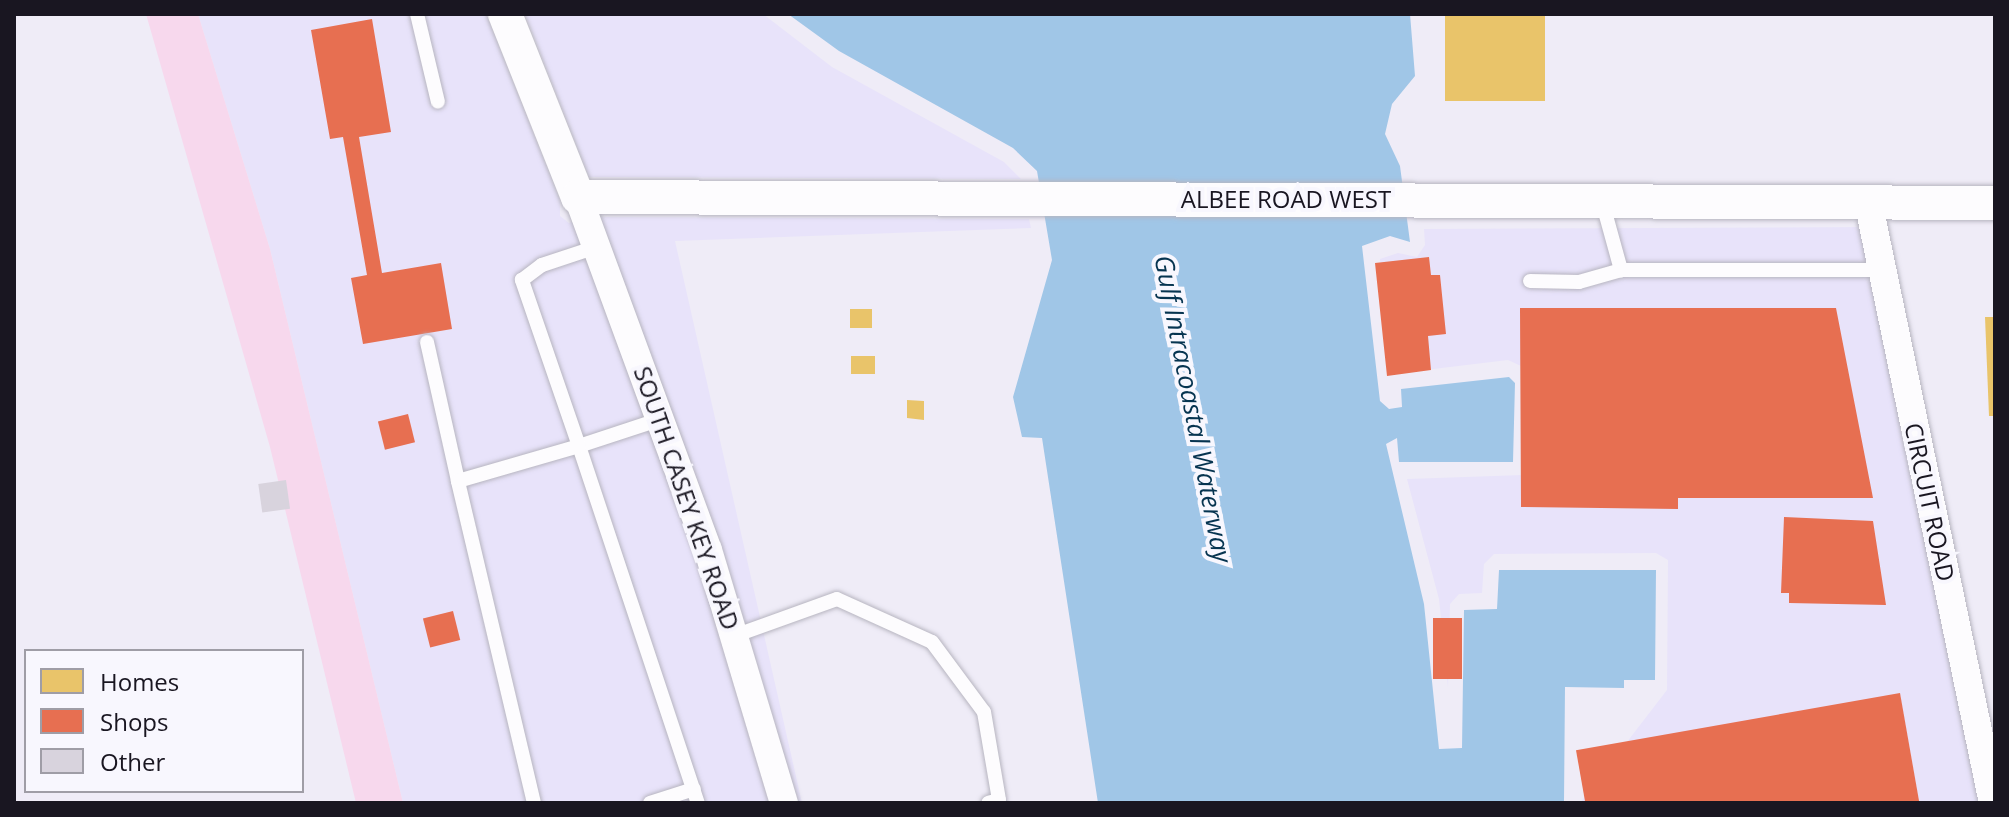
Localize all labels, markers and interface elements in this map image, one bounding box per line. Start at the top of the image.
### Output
street label: ALBEE ROAD WEST [1181,185,1391,213]
water label: Gulf Intracoastal Waterway [1148,253,1238,565]
street label: SOUTH CASEY KEY ROAD [628,363,746,633]
street label: CIRCUIT ROAD [1899,420,1961,584]
legend [24,649,304,793]
text: Homes [100,665,179,698]
text: Shops [100,705,168,738]
text: Other [100,745,165,778]

